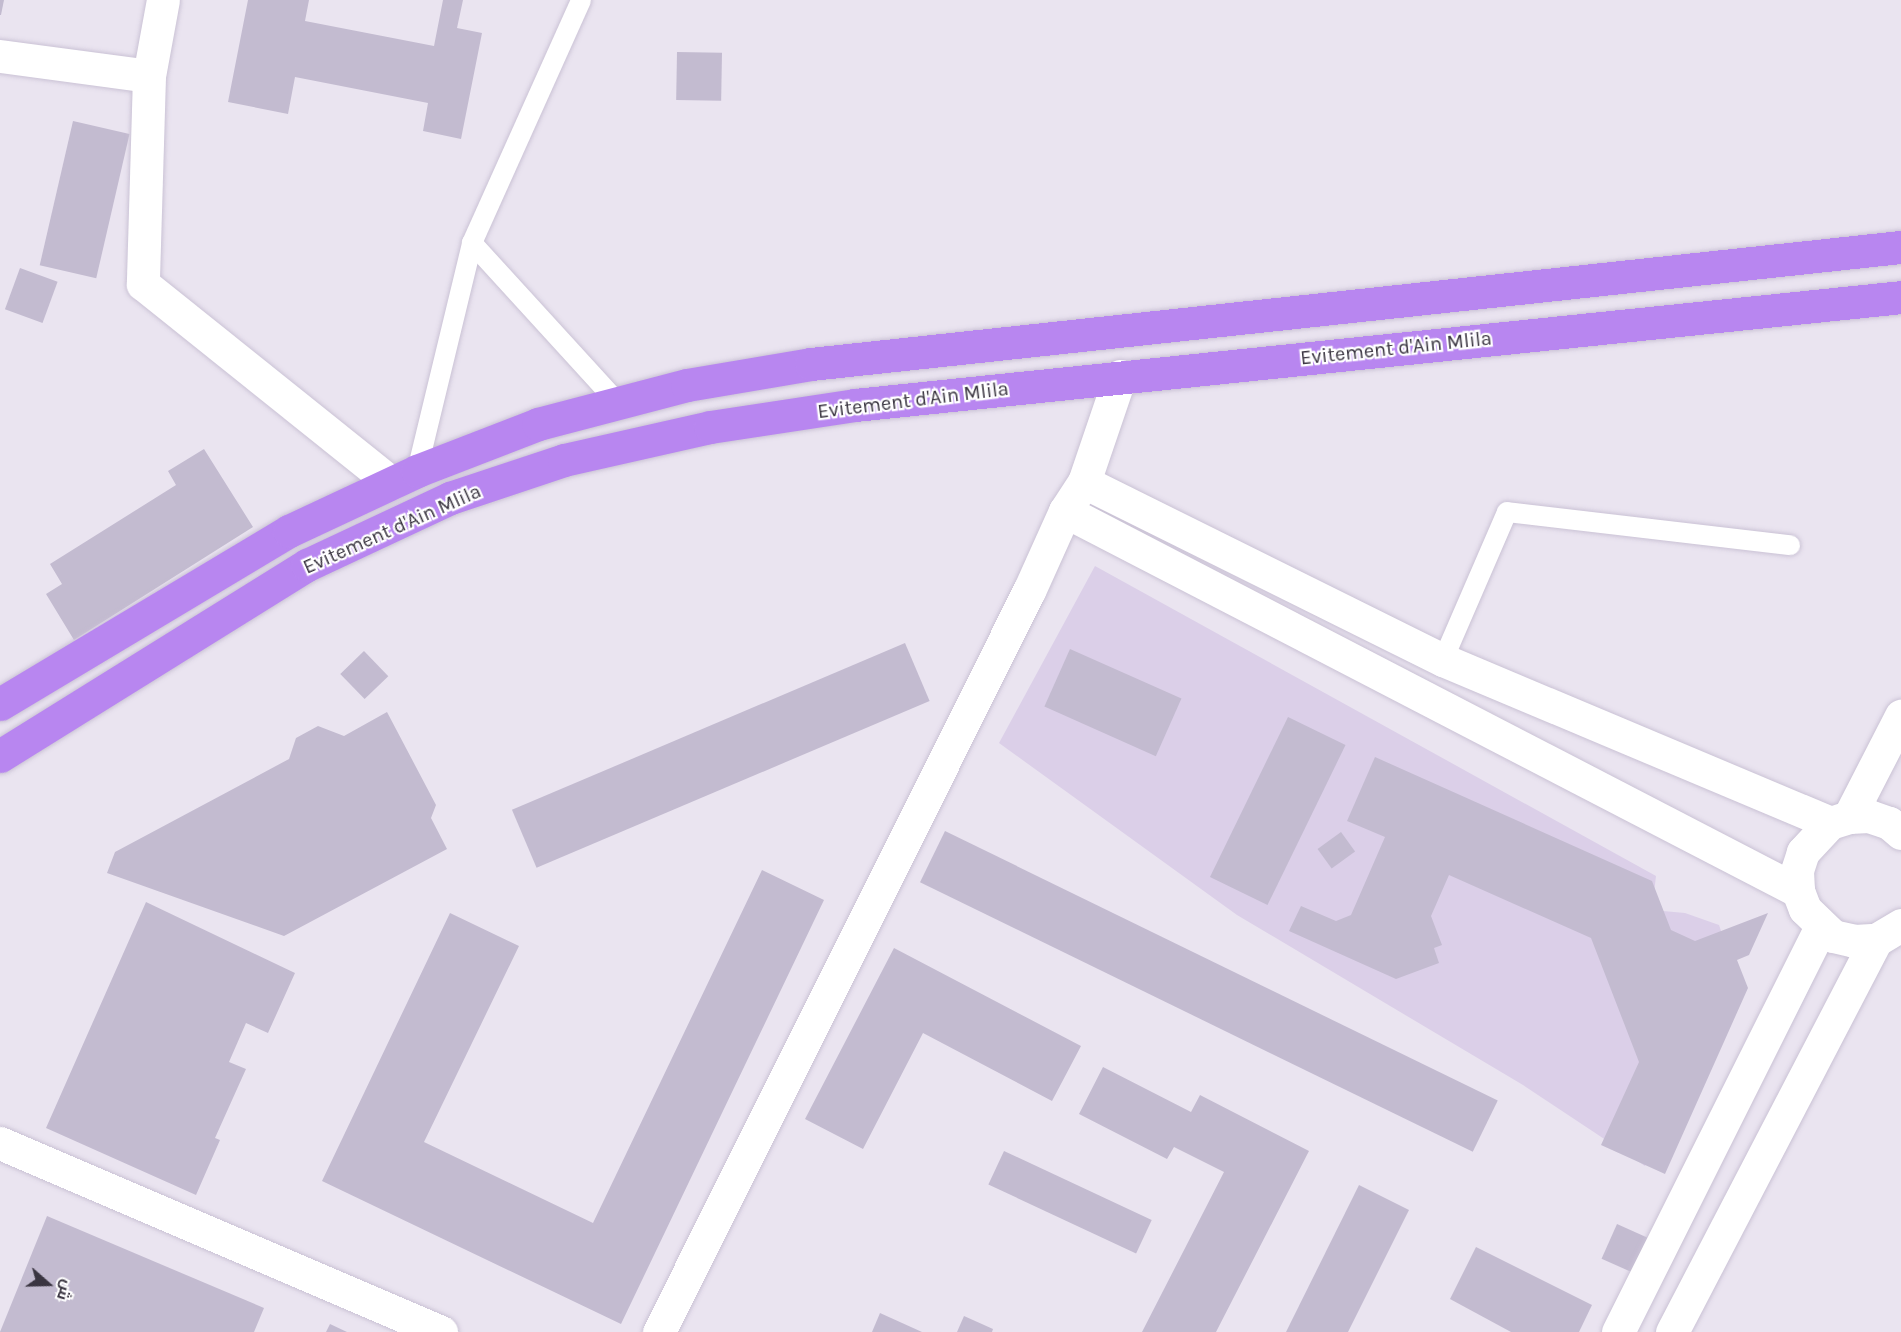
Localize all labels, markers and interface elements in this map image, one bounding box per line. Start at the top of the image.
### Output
street label: Evitement d'Ain Mlila [1299,326,1493,370]
street label: Evitement d'Ain Mlila [816,376,1010,424]
street label: Evitement d'Ain Mlila [299,479,485,579]
north arrow [18,1254,78,1314]
text: ش [53,1277,78,1303]

